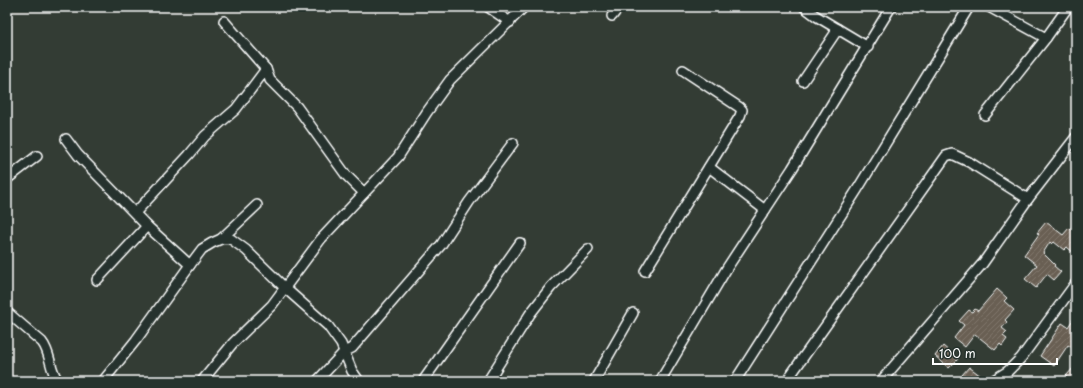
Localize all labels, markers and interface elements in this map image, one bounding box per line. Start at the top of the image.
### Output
scale bar [933,340,1057,366]
text: 100 m [939,344,976,362]

